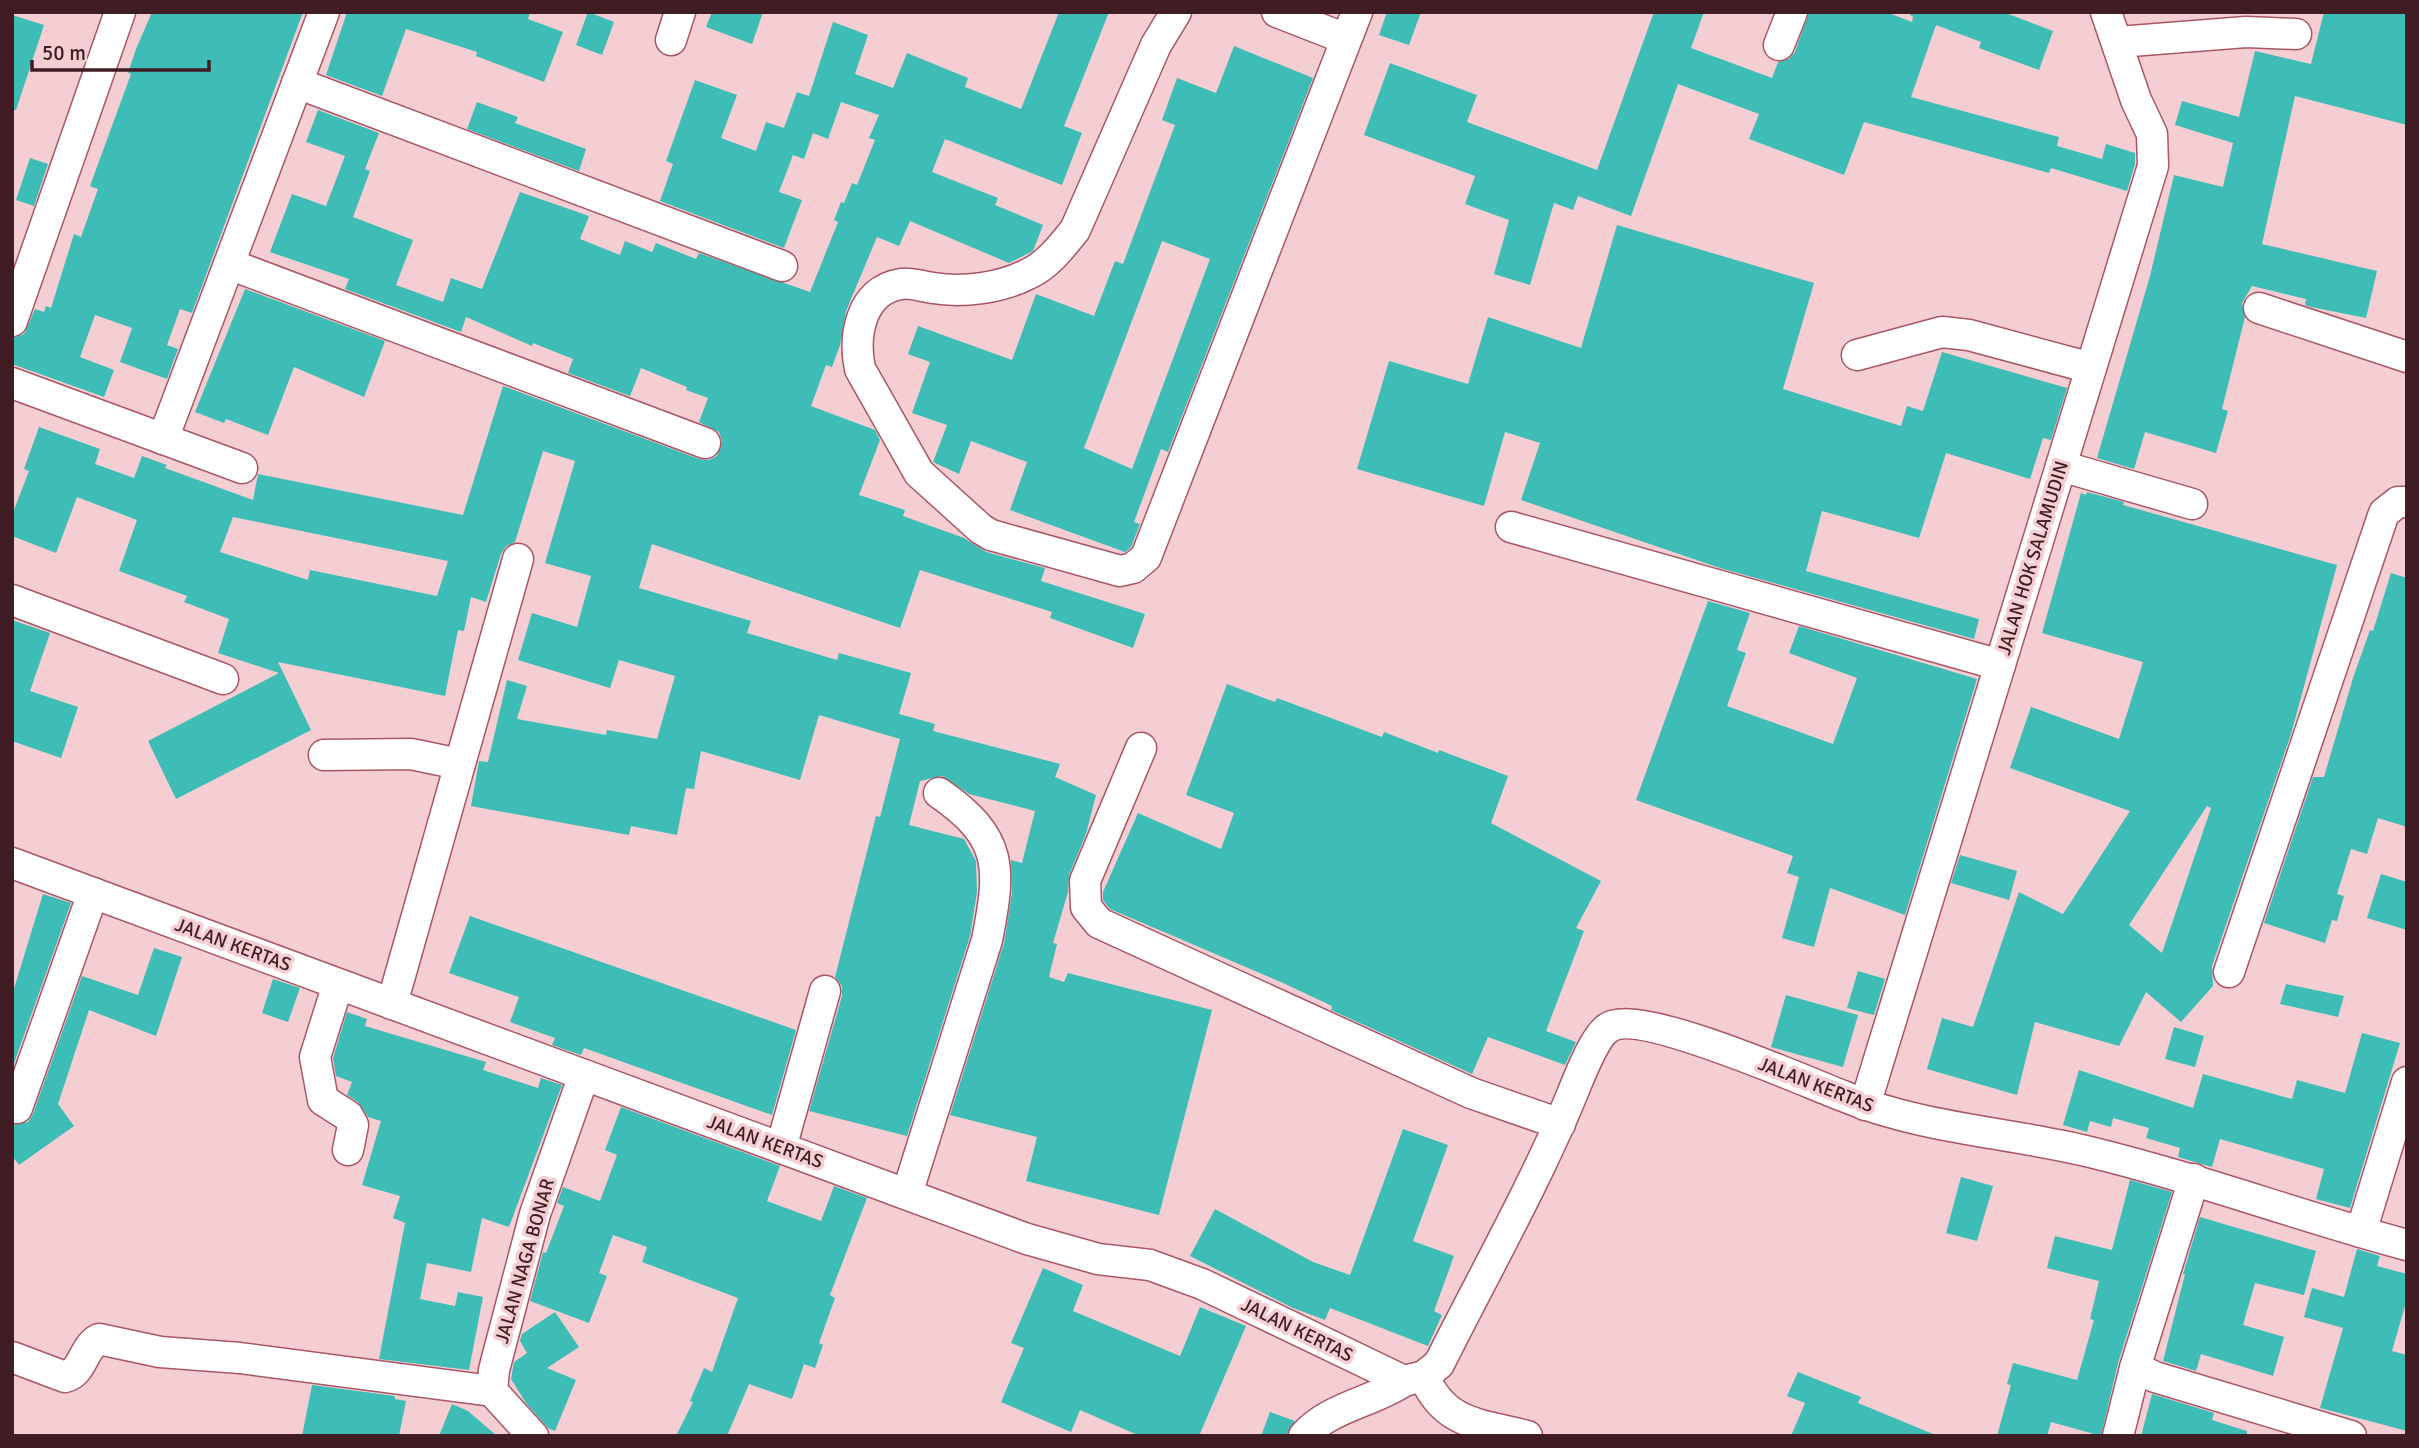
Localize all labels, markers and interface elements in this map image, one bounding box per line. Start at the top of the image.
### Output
scale bar [32,28,208,72]
text: 50 m [42,40,86,66]
street label: JALAN HOK SALAMUDIN [1992,458,2074,658]
street label: JALAN KERTAS [172,913,294,977]
street label: JALAN KERTAS [1755,1052,1877,1118]
street label: JALAN KERTAS [704,1110,826,1174]
street label: JALAN NAGA BONAR [490,1176,560,1346]
street label: JALAN KERTAS [1237,1293,1357,1367]

